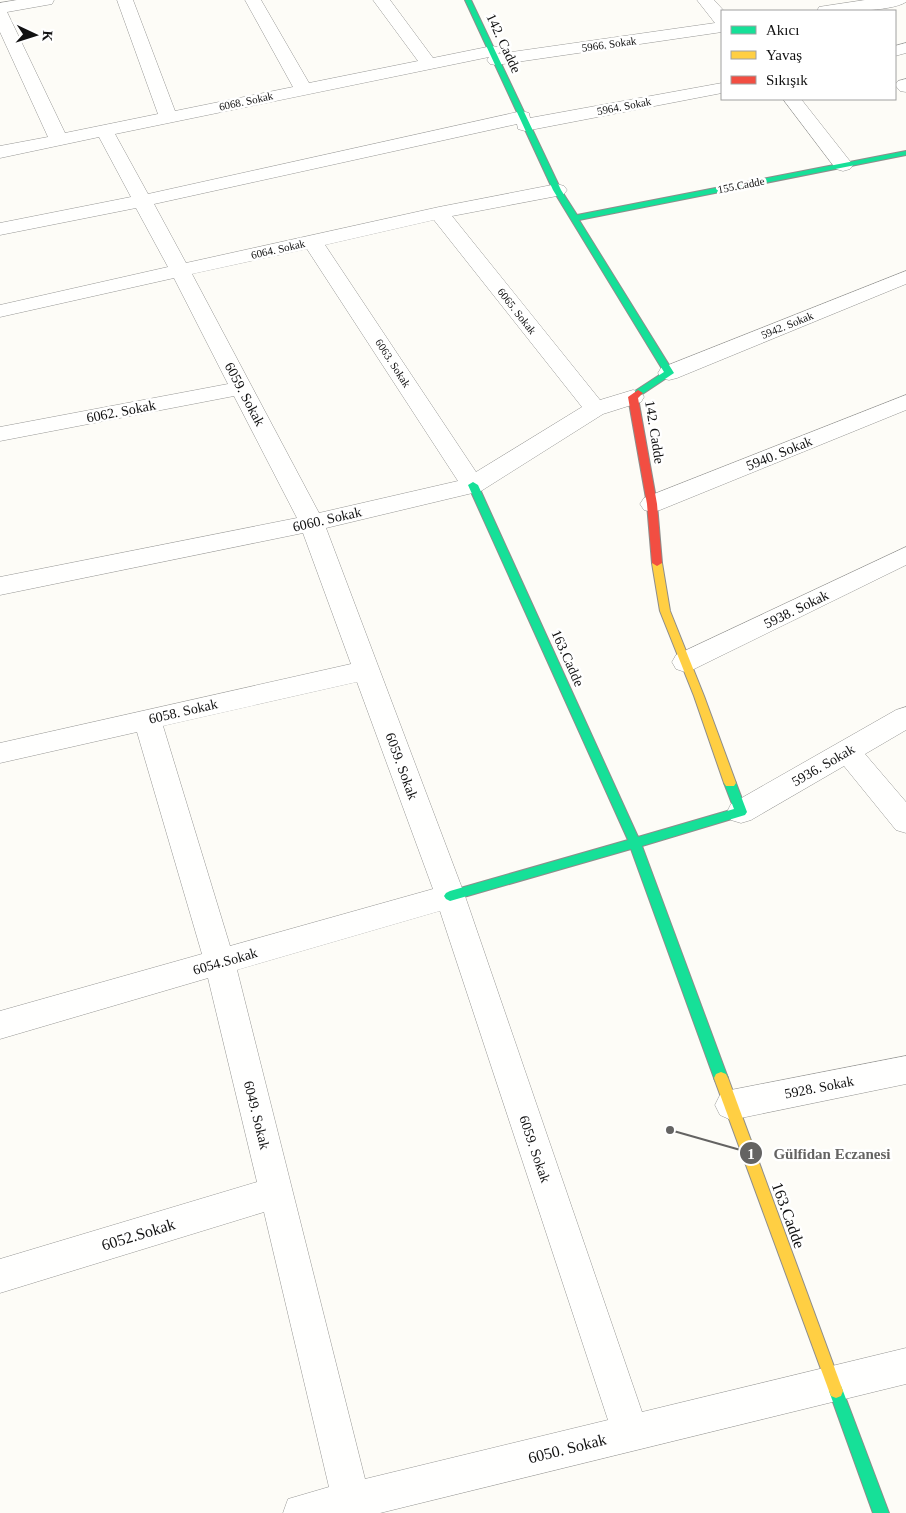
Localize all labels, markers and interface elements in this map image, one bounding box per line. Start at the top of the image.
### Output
north arrow [10,10,60,60]
legend [721,10,896,100]
street label: 142. Cadde [483,11,524,75]
text: Akıcı [766,22,799,38]
text: K [40,30,55,42]
street label: 5966. Sokak [581,34,638,54]
text: Yavaş [766,47,802,63]
text: Sıkışık [766,72,808,88]
street label: 6068. Sokak [218,89,275,113]
street label: 5964. Sokak [596,95,653,117]
street label: 155.Cadde [717,175,765,195]
street label: 6064. Sokak [250,237,307,261]
street label: 6065. Sokak [495,286,539,337]
street label: 5942. Sokak [759,309,815,341]
street label: 6063. Sokak [373,337,413,390]
street label: 6059. Sokak [222,360,268,429]
street label: 6062. Sokak [85,397,157,426]
street label: 142. Cadde [642,399,667,465]
street label: 5940. Sokak [744,433,814,474]
street label: 6060. Sokak [291,504,363,535]
street label: 5938. Sokak [761,587,831,632]
street label: 163.Cadde [548,628,587,689]
street label: 6058. Sokak [147,696,219,727]
street label: 6059. Sokak [383,731,421,802]
street label: 5936. Sokak [789,741,857,789]
street label: 6054.Sokak [191,945,259,978]
street label: 5928. Sokak [783,1073,855,1102]
street label: 6049. Sokak [241,1079,272,1151]
street label: 6059. Sokak [516,1114,553,1185]
callout: Gülfidan Eczanesi [739,1138,901,1168]
text: 1 [747,1146,755,1162]
text: Gülfidan Eczanesi [773,1146,891,1162]
street label: 163.Cadde [769,1180,808,1250]
street label: 6052.Sokak [99,1215,177,1254]
street label: 6050. Sokak [526,1431,608,1466]

